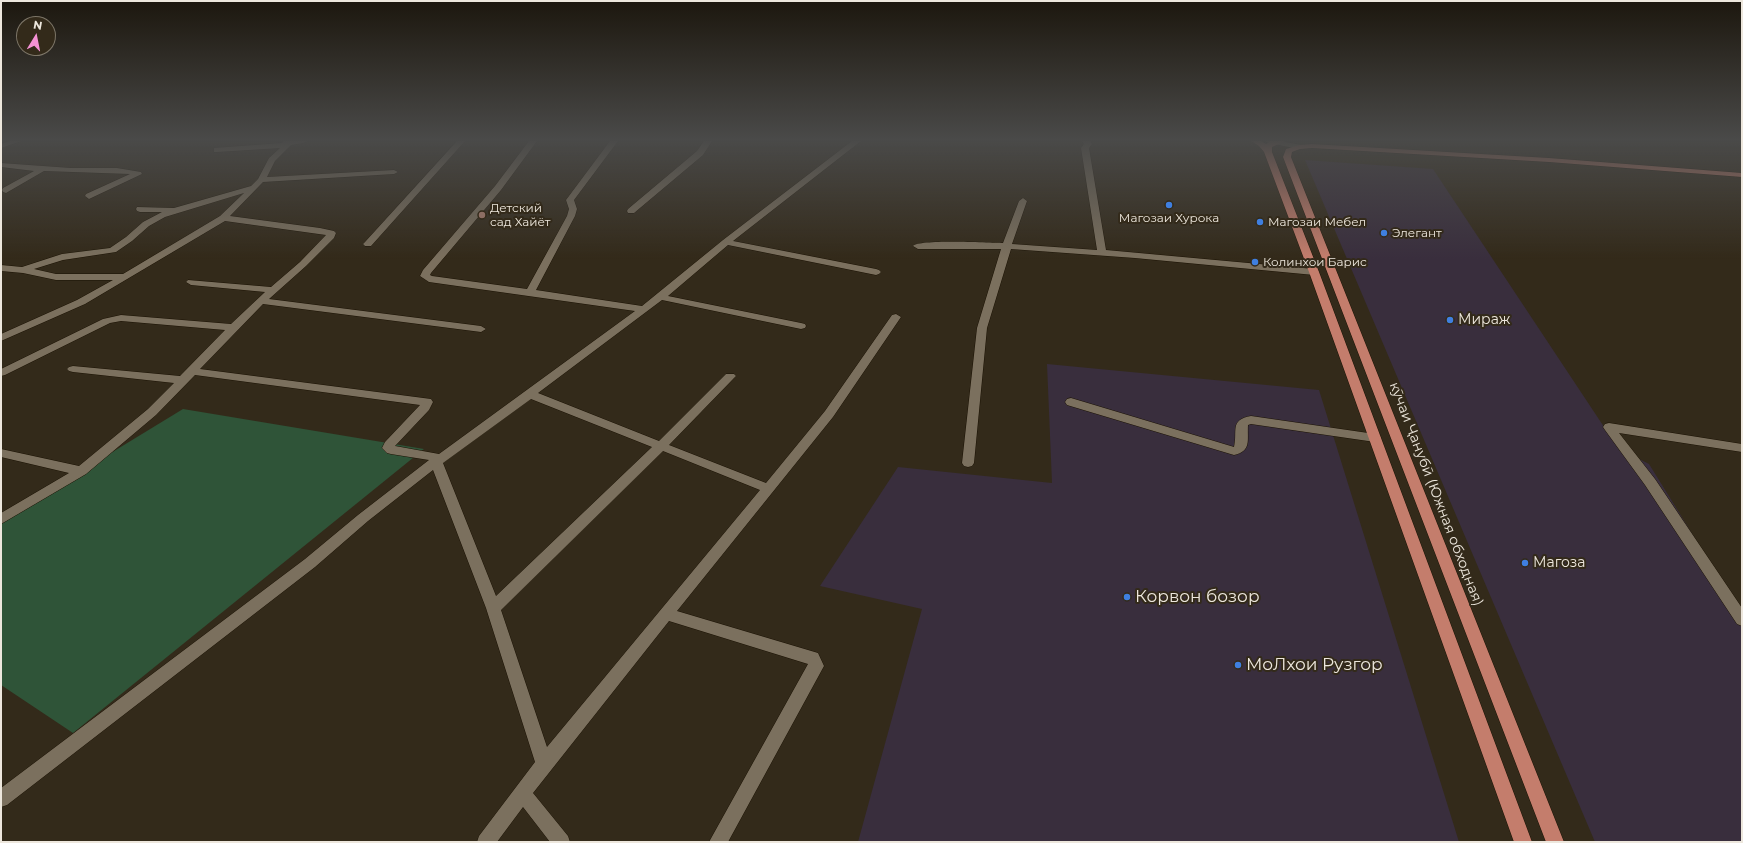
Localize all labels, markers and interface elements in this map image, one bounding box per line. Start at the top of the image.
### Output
north arrow [16,16,56,56]
text: N [32,18,43,33]
marker: Магозаи Хурока [1164,200,1174,210]
place label: Детский сад Хайёт [490,201,550,229]
marker: Детский сад Хайёт [477,210,487,220]
place label: Магозаи Хурока [1119,211,1219,225]
place label: Магозаи Мебел [1268,215,1366,229]
marker: Магозаи Мебел [1255,217,1265,227]
place label: Элегант [1392,226,1442,240]
marker: Элегант [1379,228,1389,238]
place label: Колинхои Барис [1263,255,1367,269]
marker: Колинхои Барис [1250,257,1260,267]
place label: Мираж [1458,312,1510,328]
marker: Мираж [1445,315,1455,325]
street label: кӯчаи Ҷанубӣ (Южная обходная) [1385,380,1487,608]
place label: Магоза [1533,555,1586,571]
marker: Магоза [1520,558,1530,568]
place label: Корвон бозор [1135,587,1260,607]
marker: Корвон бозор [1122,592,1132,602]
place label: МоЛхои Рузгор [1246,655,1383,675]
marker: МоЛхои Рузгор [1233,660,1243,670]

